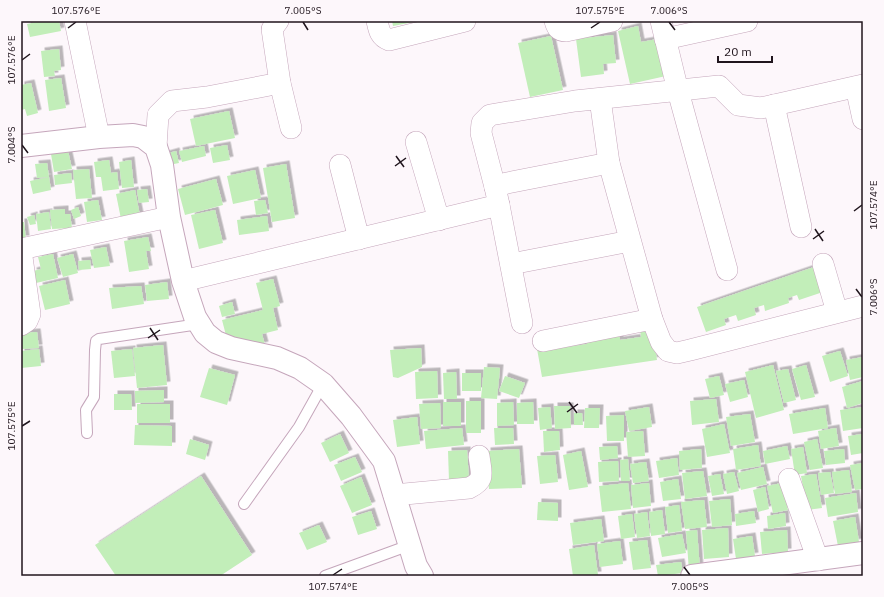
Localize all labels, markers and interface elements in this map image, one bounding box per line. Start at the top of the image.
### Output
text: 107.576°E [51,4,101,17]
text: 7.005°S [284,4,322,17]
text: 107.575°E [575,4,625,17]
text: 7.006°S [650,4,688,17]
text: 107.576°E [5,35,18,85]
scale bar [718,38,772,64]
text: 20 m [724,44,752,59]
text: 7.004°S [5,126,18,164]
text: 107.574°E [867,180,880,230]
text: 7.006°S [867,278,880,316]
text: 107.575°E [5,401,18,451]
text: 107.574°E [308,580,358,593]
text: 7.005°S [671,580,709,593]

